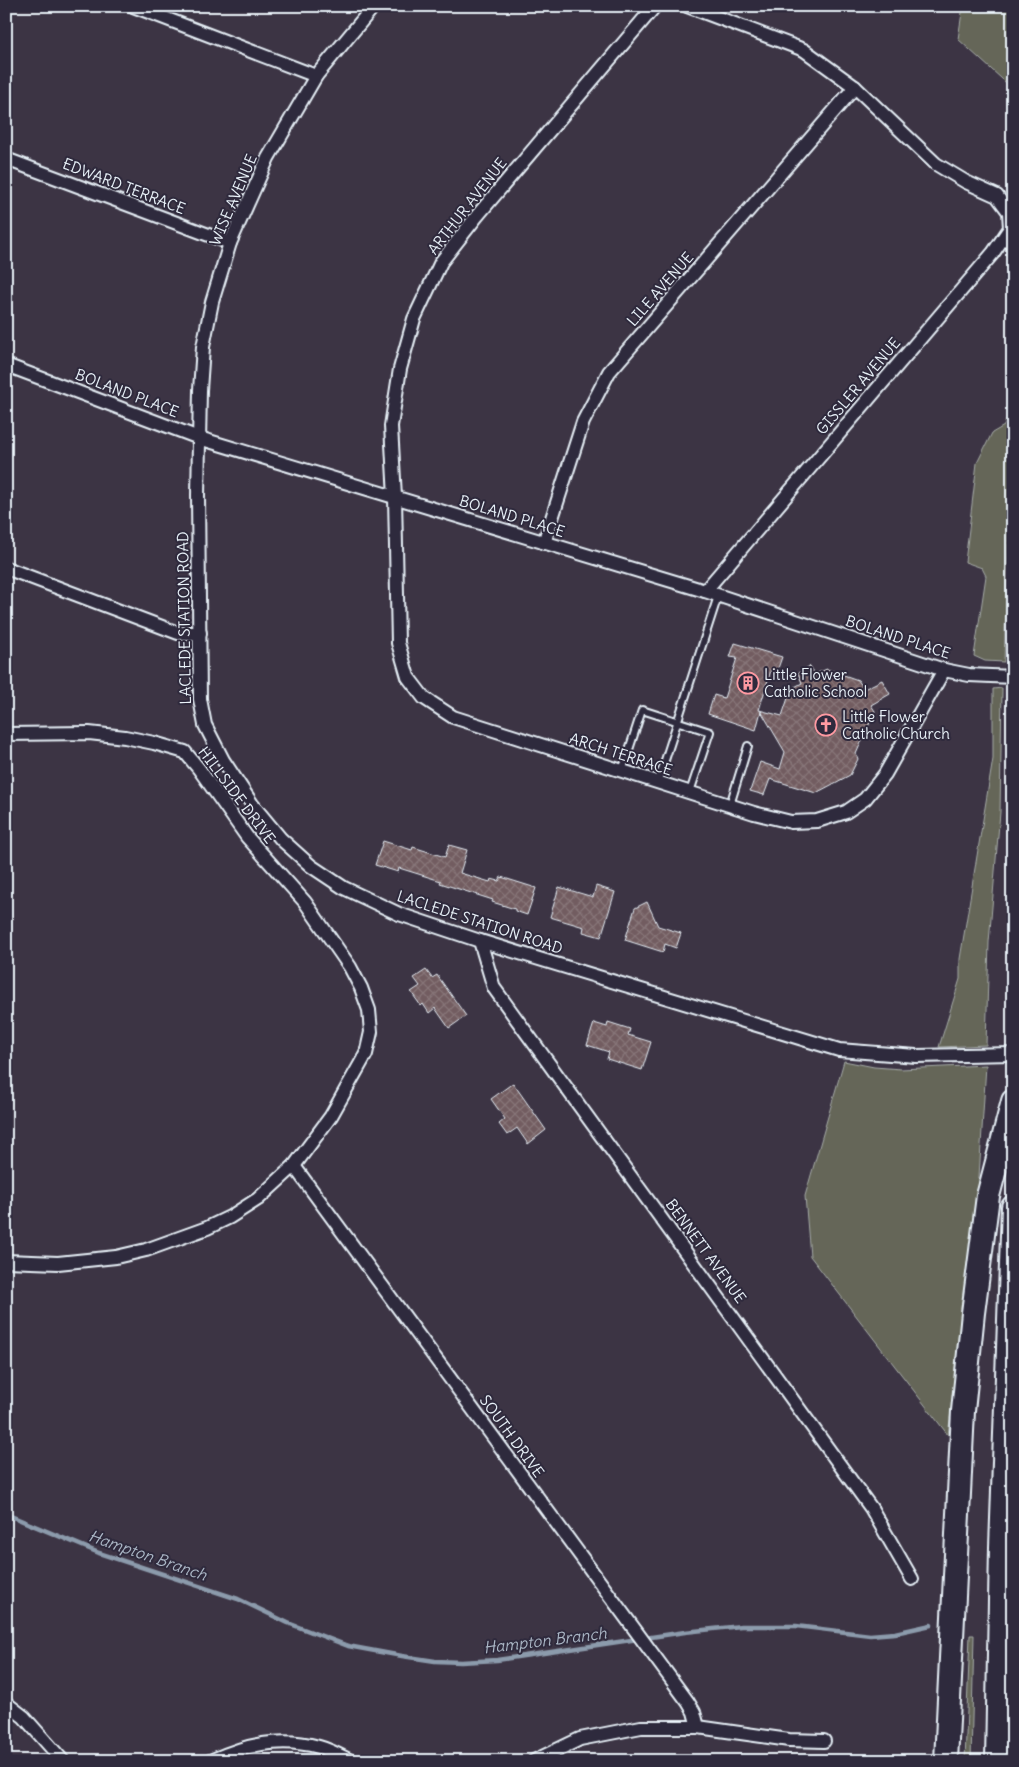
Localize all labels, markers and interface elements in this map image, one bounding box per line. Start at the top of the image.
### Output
street label: WISE AVENUE [205,151,261,249]
street label: EDWARD TERRACE [60,154,188,218]
street label: ARTHUR AVENUE [423,154,511,258]
street label: LILE AVENUE [623,248,697,330]
street label: GISSLER AVENUE [812,333,904,438]
street label: BOLAND PLACE [73,365,182,421]
street label: BOLAND PLACE [457,491,567,541]
street label: LACLEDE STATION ROAD [173,531,195,705]
street label: BOLAND PLACE [843,611,953,663]
place label: Little Flower Catholic School [764,665,867,701]
building icon: Little Flower Catholic School [736,671,760,695]
place label: Little Flower Catholic Church [842,707,950,743]
church icon: Little Flower Catholic Church [814,713,838,737]
street label: ARCH TERRACE [567,728,675,780]
street label: HILLSIDE DRIVE [194,743,280,847]
street label: LACLEDE STATION ROAD [395,886,565,958]
street label: BENNETT AVENUE [662,1195,750,1307]
street label: SOUTH DRIVE [476,1391,548,1481]
water label: Hampton Branch [86,1525,210,1585]
water label: Hampton Branch [482,1622,608,1657]

